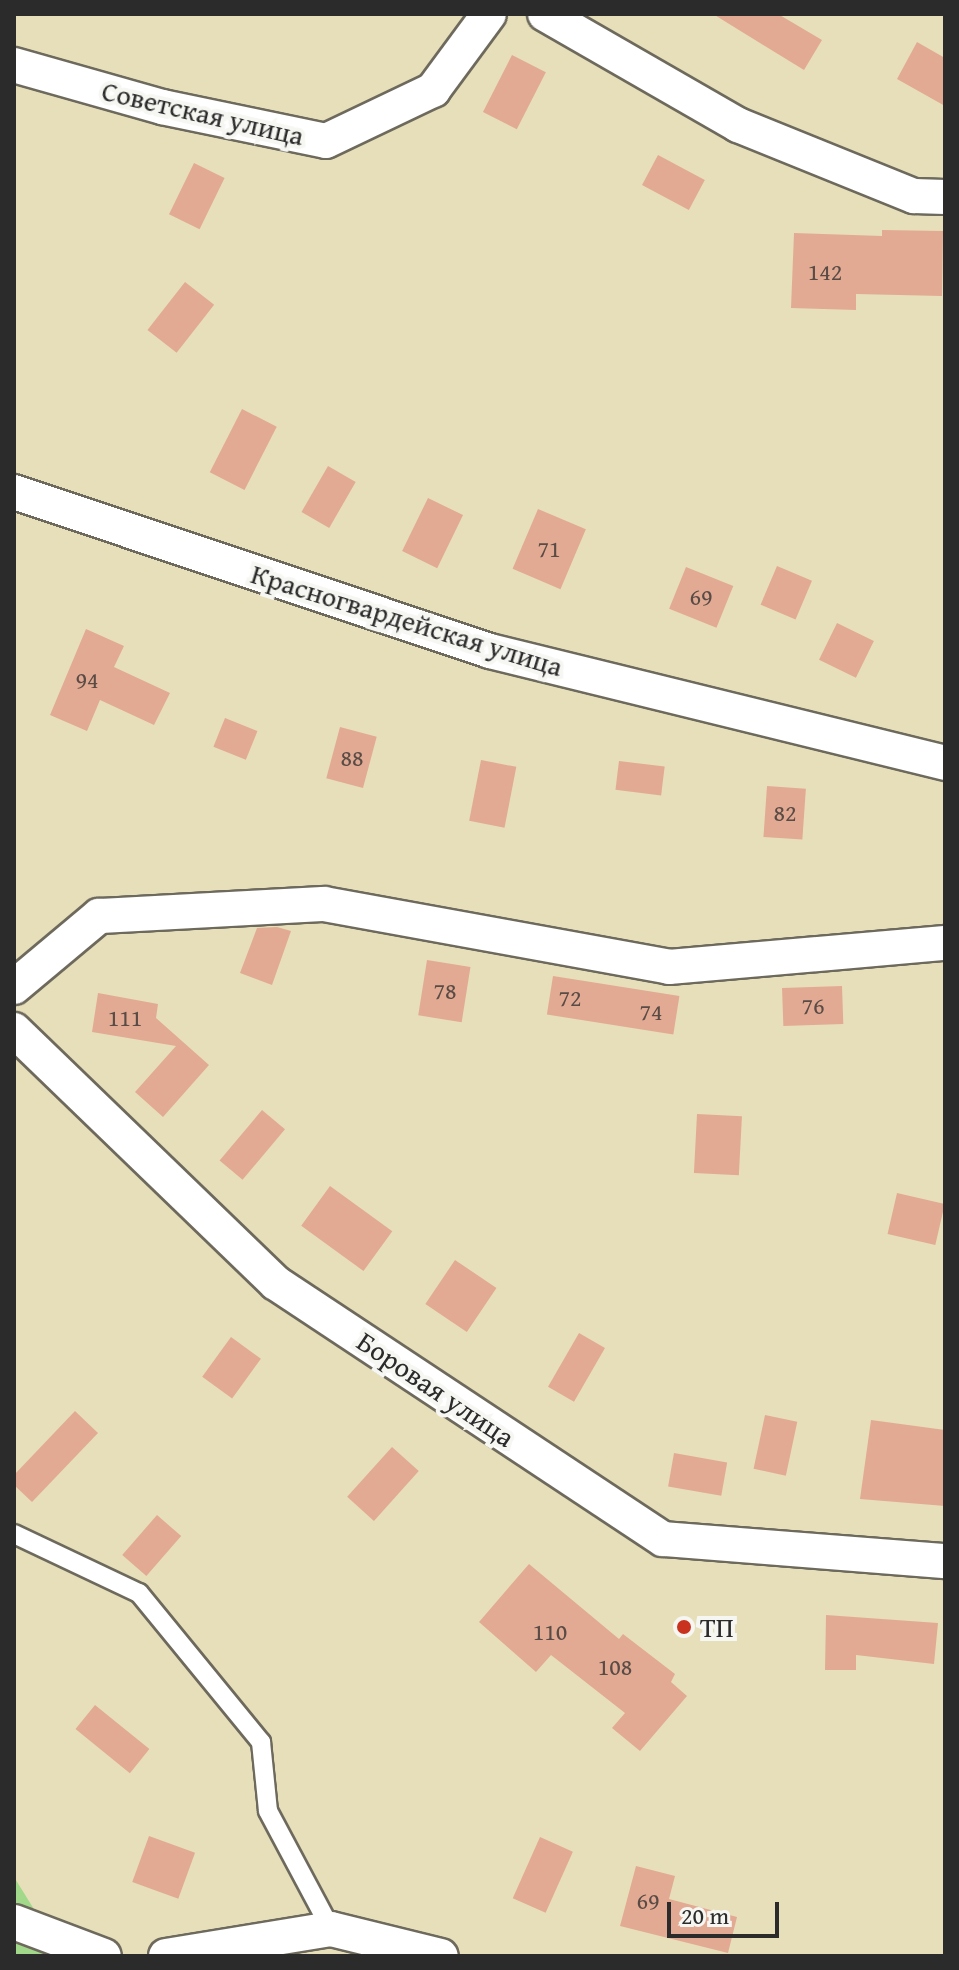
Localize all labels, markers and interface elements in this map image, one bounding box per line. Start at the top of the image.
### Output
street label: Советская улица [99,73,307,153]
house number: 142 [808,258,842,286]
house number: 71 [537,535,561,563]
street label: Красногвардейская улица [247,557,567,683]
house number: 69 [689,583,713,611]
house number: 94 [75,666,99,694]
house number: 88 [340,744,364,772]
house number: 82 [773,799,797,827]
house number: 78 [433,977,457,1005]
house number: 72 [558,984,582,1012]
house number: 76 [801,992,825,1020]
house number: 74 [639,998,663,1026]
house number: 111 [108,1004,142,1032]
street label: Боровая улица [351,1324,521,1454]
place label: ТП [700,1610,734,1644]
house number: 110 [533,1618,567,1646]
marker: ТП [675,1618,693,1636]
house number: 108 [598,1653,632,1681]
scale bar [671,1886,783,1936]
house number: 69 [636,1887,660,1915]
text: 20 m [681,1898,729,1933]

